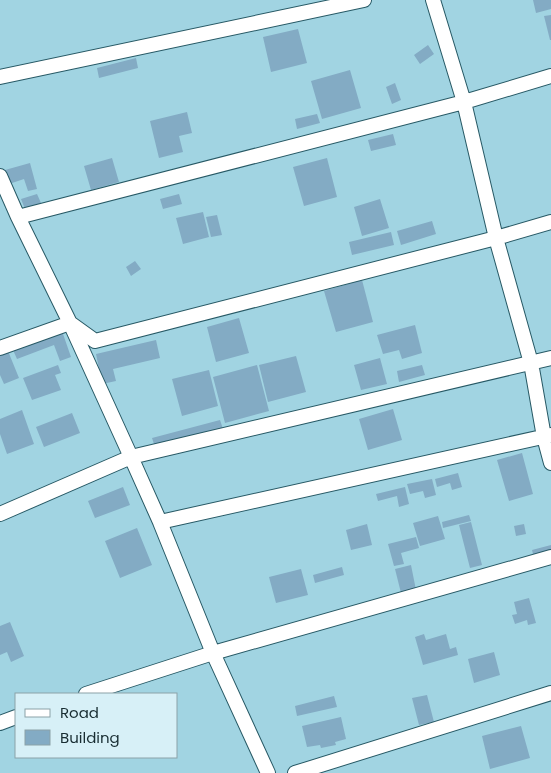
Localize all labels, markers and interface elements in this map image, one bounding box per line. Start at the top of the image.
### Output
legend [15,693,178,758]
text: Road [60,702,99,723]
text: Building [60,727,120,748]

